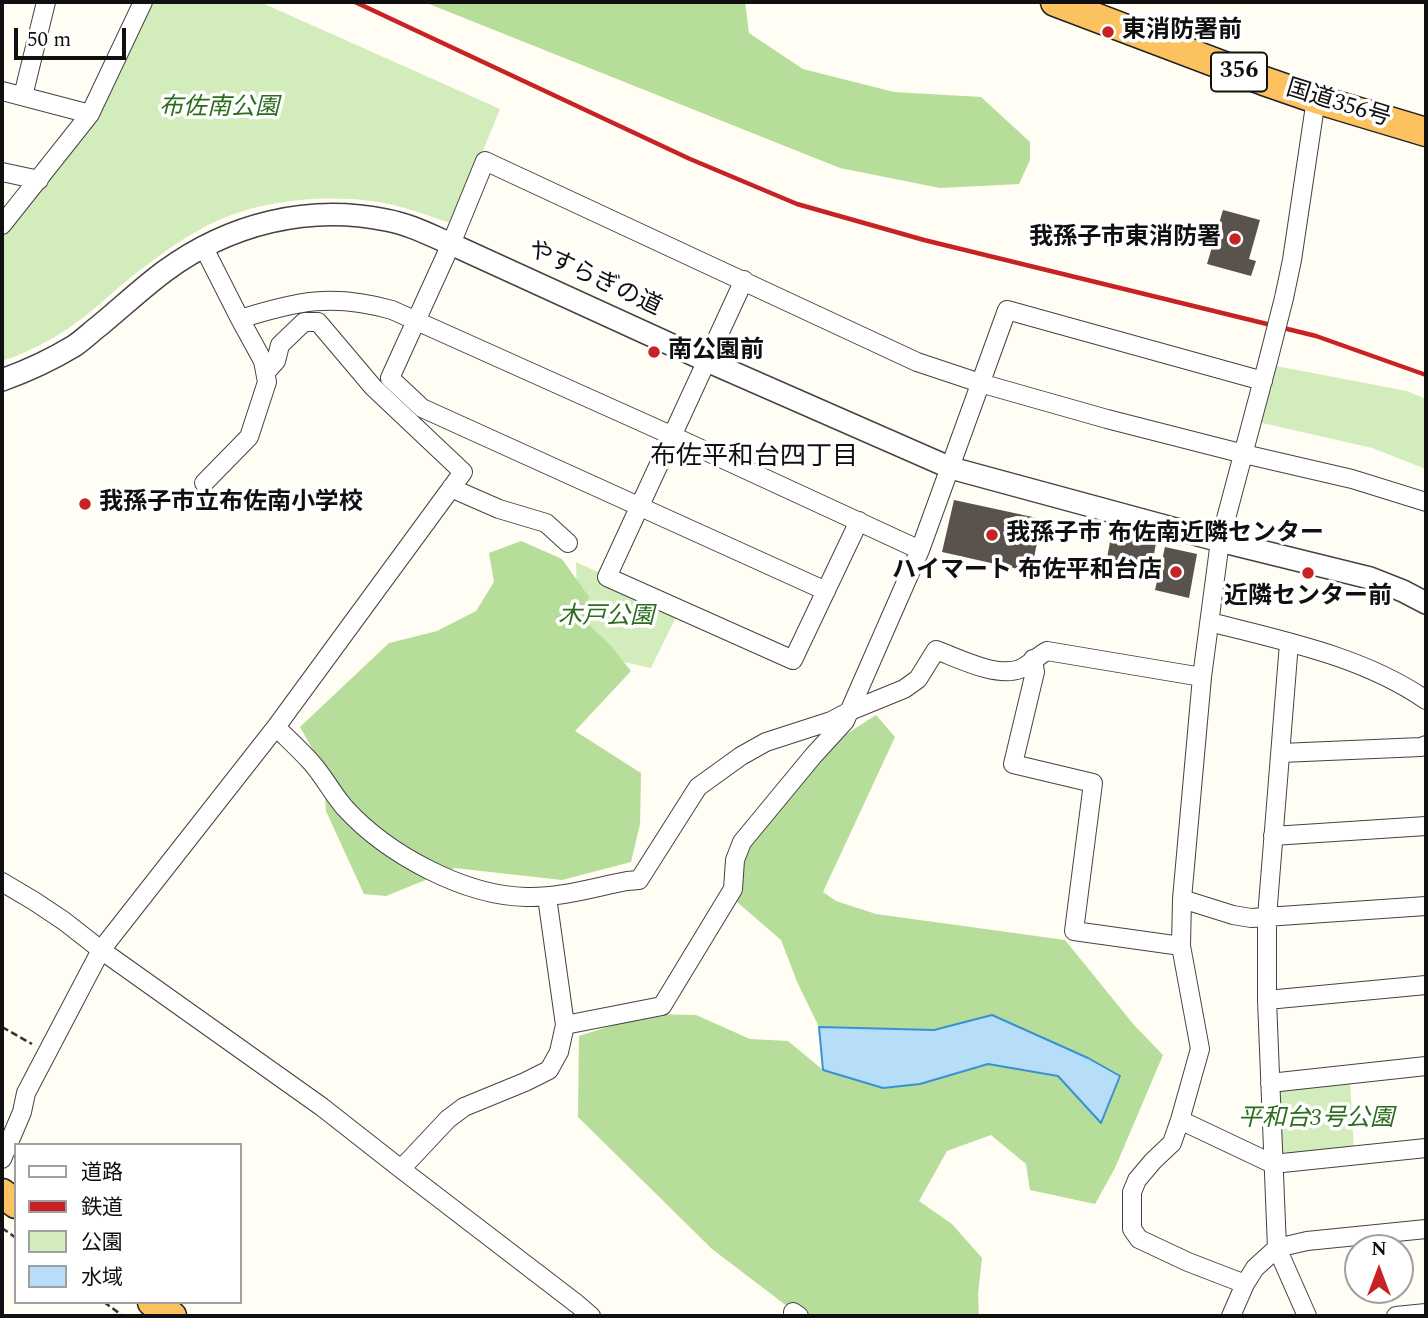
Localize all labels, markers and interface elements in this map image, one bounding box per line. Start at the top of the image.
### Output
scale bar [18,14,130,58]
place label: 東消防署前 [1122,18,1242,46]
text: 50 m [27,24,71,56]
marker: 東消防署前 [1100,24,1116,40]
road number: 356 [1211,53,1267,92]
street label: 国道356号 [1282,75,1394,135]
park label: 布佐南公園 [159,95,279,123]
place label: 我孫子市東消防署 [1029,225,1221,253]
marker: 我孫子市東消防署 [1227,231,1243,247]
street label: やすらぎの道 [523,237,665,323]
place label: 南公園前 [668,338,764,366]
marker: 南公園前 [646,344,662,360]
district label: 布佐平和台四丁目 [650,443,858,475]
place label: 我孫子市立布佐南小学校 [99,490,363,518]
marker: 我孫子市立布佐南小学校 [77,496,93,512]
place label: 我孫子市 布佐南近隣センター [1006,521,1324,549]
marker: 我孫子市 布佐南近隣センター [984,527,1000,543]
place label: ハイマート 布佐平和台店 [892,558,1162,586]
marker: ハイマート 布佐平和台店 [1168,564,1184,580]
marker: 近隣センター前 [1300,565,1316,581]
place label: 近隣センター前 [1224,584,1392,612]
park label: 木戸公園 [558,604,654,632]
park label: 平和台3号公園 [1238,1106,1394,1134]
legend [14,1143,242,1304]
text: 道路 [81,1157,123,1189]
text: 鉄道 [81,1192,123,1224]
text: 公園 [81,1227,123,1259]
north arrow [1344,1234,1414,1304]
text: N [1371,1235,1387,1264]
text: 水域 [81,1262,123,1294]

